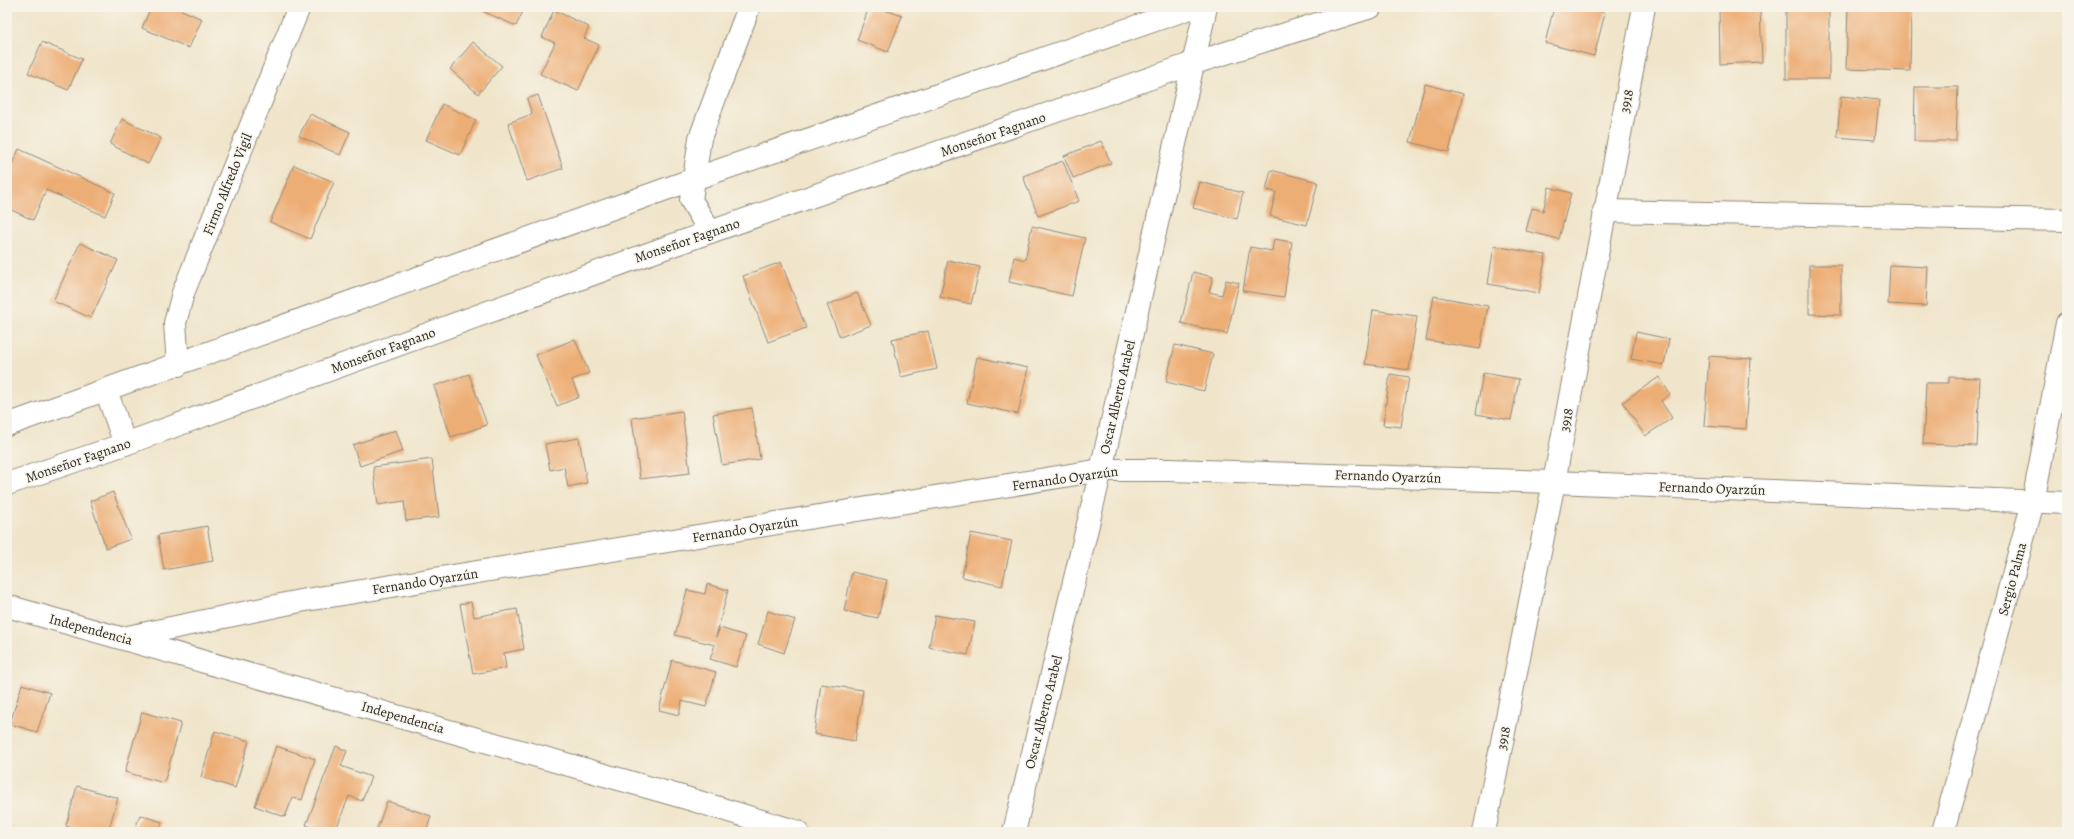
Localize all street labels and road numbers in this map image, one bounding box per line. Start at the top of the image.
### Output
street label: 3918 [1615,87,1638,115]
street label: Monseñor Fagnano [938,108,1048,161]
street label: Firmo Alfredo Vigil [198,130,257,238]
street label: Monseñor Fagnano [632,214,742,267]
street label: Monseñor Fagnano [328,323,438,378]
street label: Oscar Alberto Arabel [1095,338,1140,456]
street label: 3918 [1555,407,1578,433]
street label: Monseñor Fagnano [23,434,133,487]
street label: Fernando Oyarzún [1011,462,1120,495]
street label: Fernando Oyarzún [1334,465,1442,488]
street label: Fernando Oyarzún [1658,477,1766,500]
street label: Fernando Oyarzún [691,512,800,547]
street label: Sergio Palma [1994,540,2031,618]
street label: Fernando Oyarzún [371,564,480,599]
street label: Independencia [47,609,135,650]
street label: Oscar Alberto Arabel [1020,653,1067,771]
street label: Independencia [359,697,447,739]
street label: 3918 [1492,724,1515,752]

